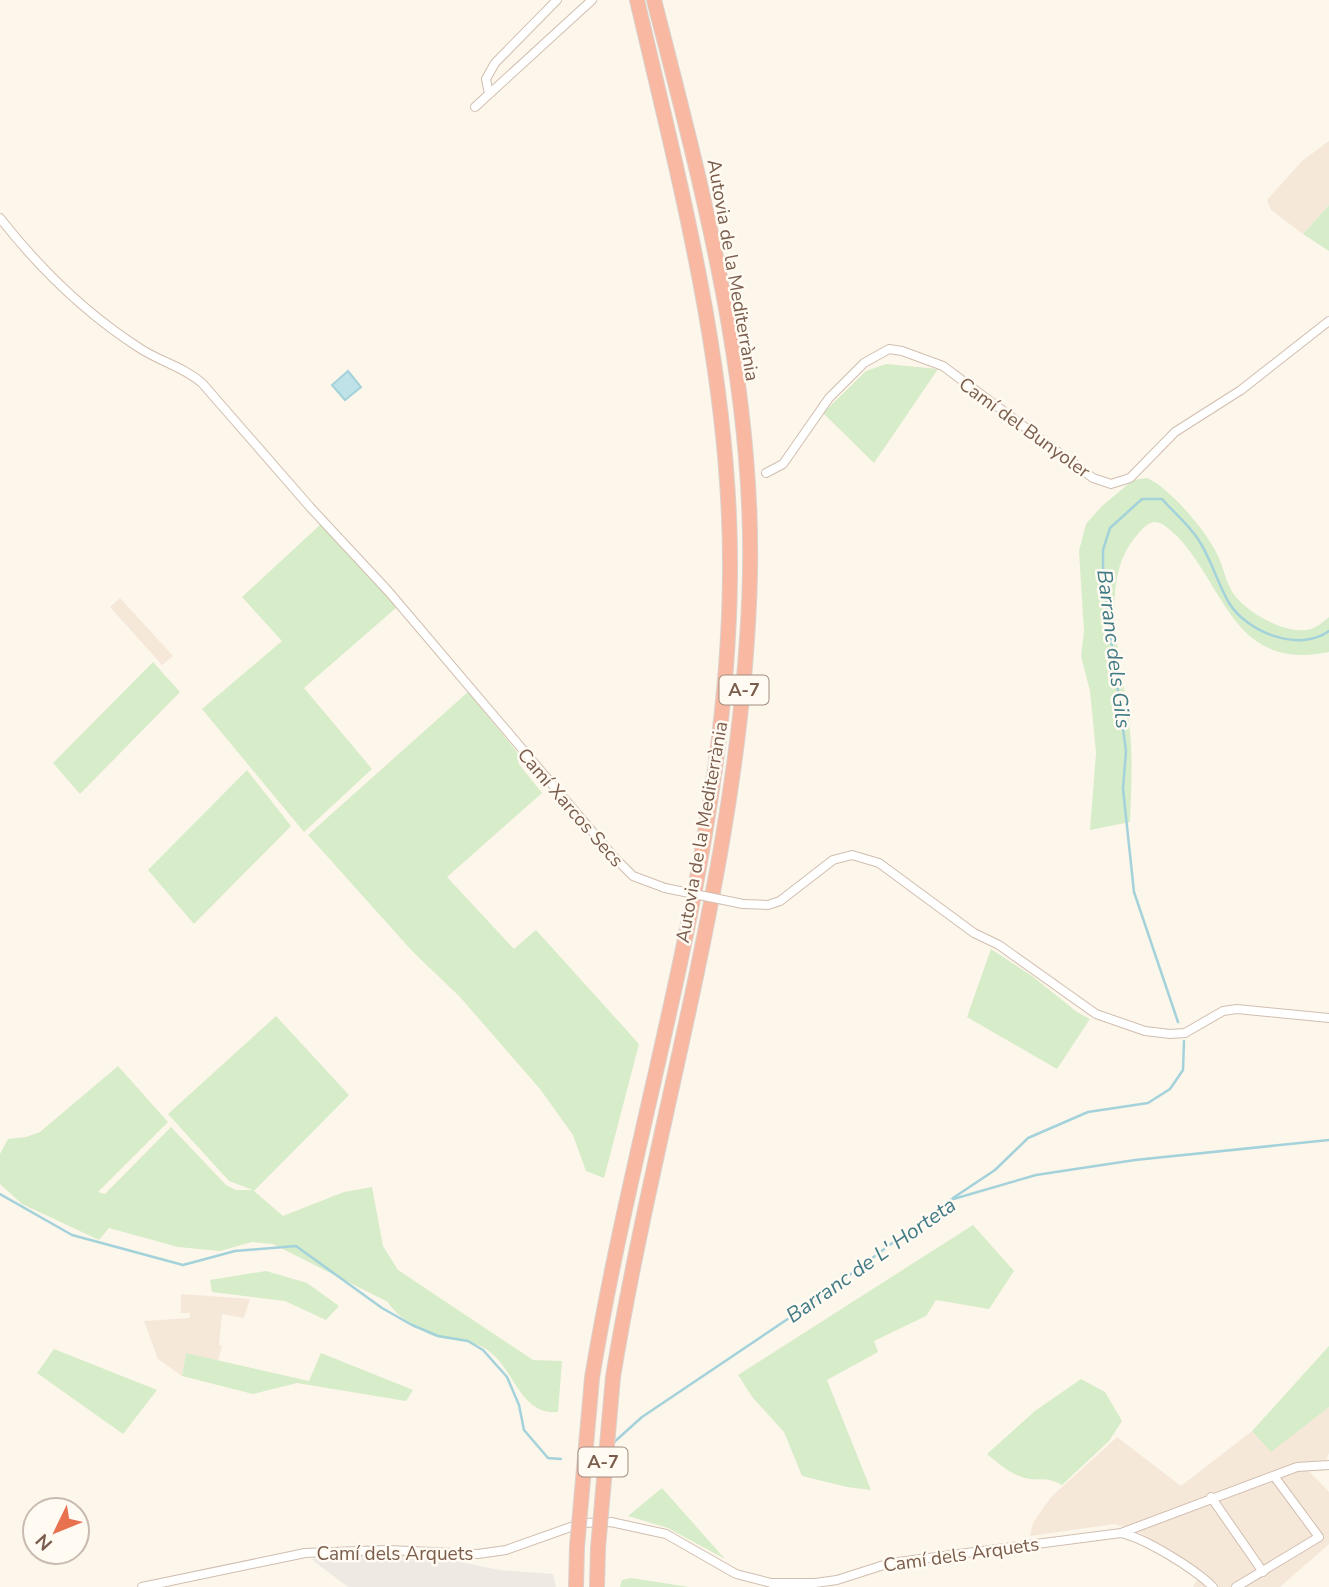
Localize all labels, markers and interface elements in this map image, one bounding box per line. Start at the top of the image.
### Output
street label: Autovia de la Mediterrània [701,157,765,383]
street label: Camí del Bunyoler [953,371,1096,484]
water label: Barranc dels Gils [1090,568,1138,730]
road number: A-7 [720,676,768,704]
street label: Autovia de la Mediterrània [670,719,734,945]
street label: Camí Xarcos Secs [511,742,629,873]
water label: Barranc de L' Horteta [781,1191,961,1329]
road number: A-7 [578,1448,628,1476]
north arrow [21,1496,91,1566]
text: N [30,1528,59,1556]
street label: Camí dels Arquets [882,1531,1041,1579]
street label: Camí dels Arquets [317,1541,474,1567]

